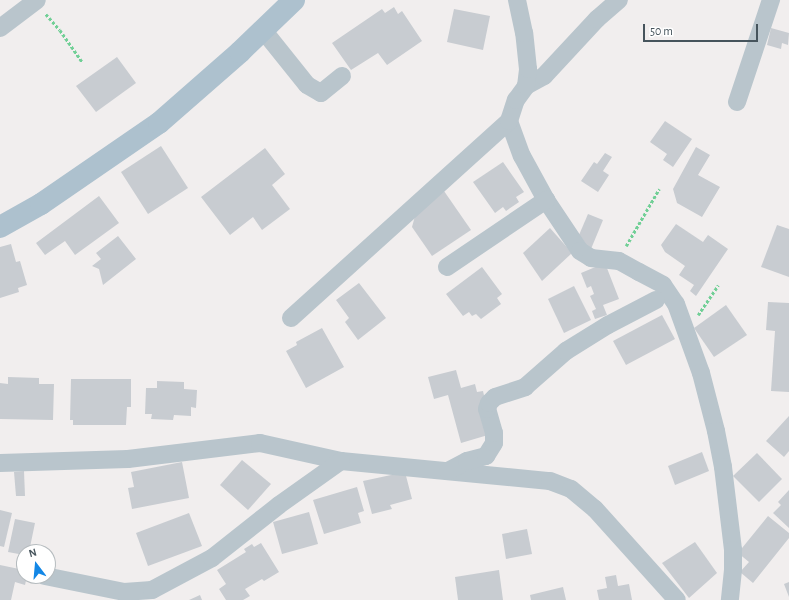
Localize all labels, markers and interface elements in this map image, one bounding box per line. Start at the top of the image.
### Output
scale bar [645,16,760,42]
text: 50 m [650,25,673,37]
north arrow [16,544,56,584]
text: N [28,547,38,559]

